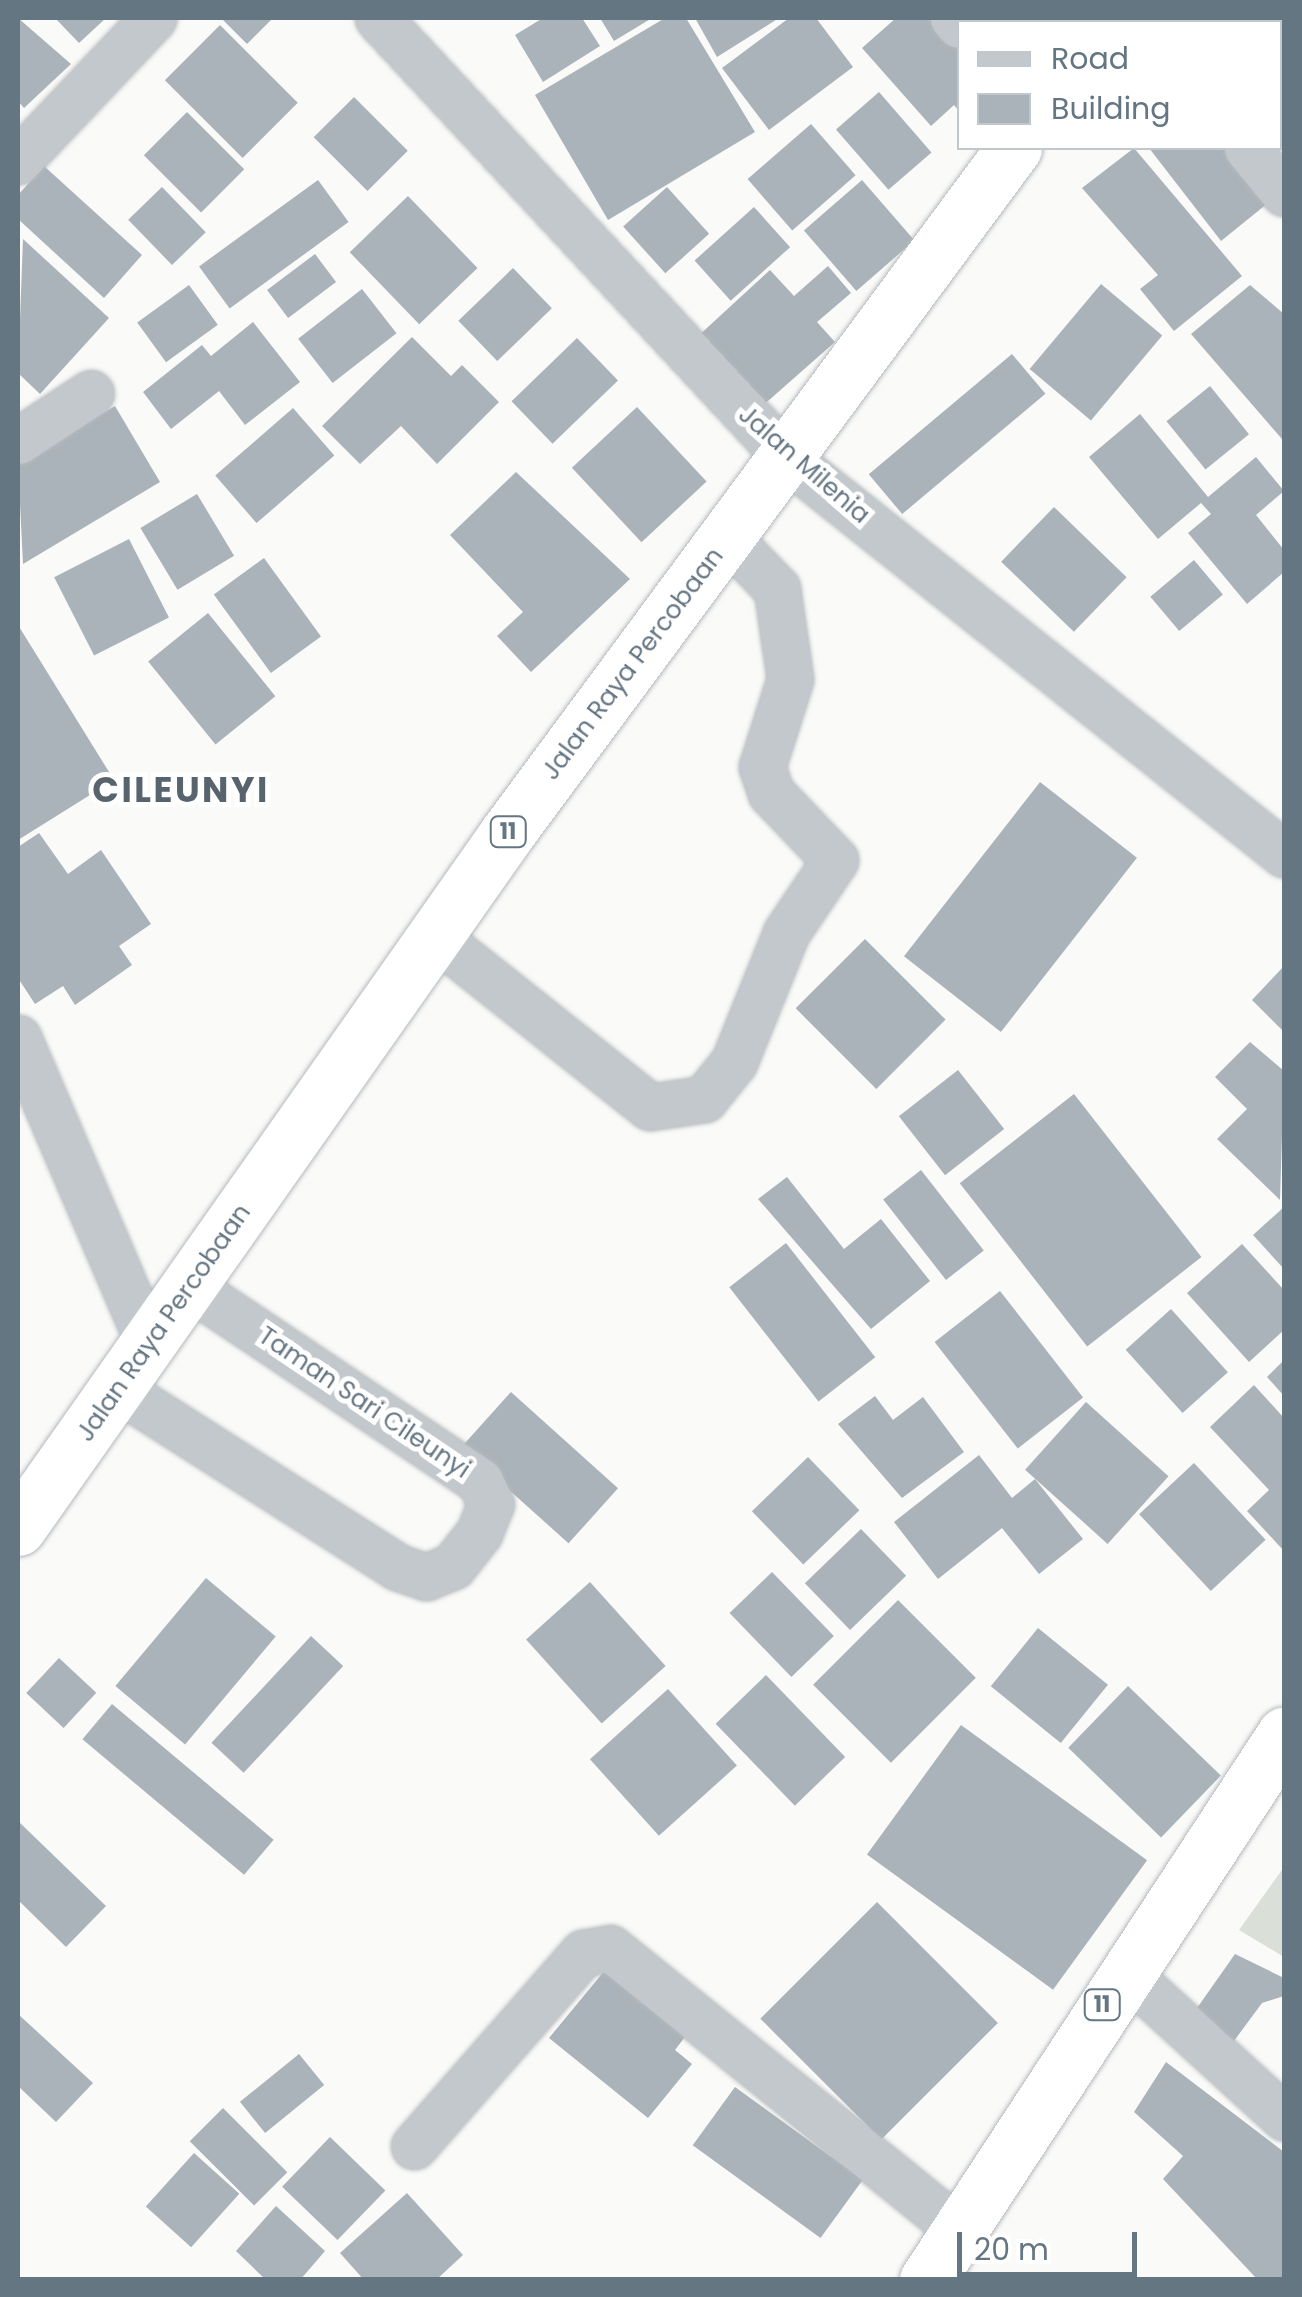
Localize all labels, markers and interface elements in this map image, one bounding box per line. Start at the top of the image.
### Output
legend [957,20,1282,150]
text: Road [1051,37,1129,80]
text: Building [1051,87,1171,130]
street label: Jalan Milenia [732,400,876,530]
street label: Jalan Raya Percobaan [536,542,730,786]
district label: CILEUNYI [92,769,270,811]
road number: 11 [488,815,528,849]
street label: Jalan Raya Percobaan [71,1199,257,1447]
street label: Taman Sari Cileunyi [252,1321,476,1485]
road number: 11 [1082,1988,1122,2022]
scale bar [962,2212,1142,2274]
text: 20 m [974,2228,1049,2271]

